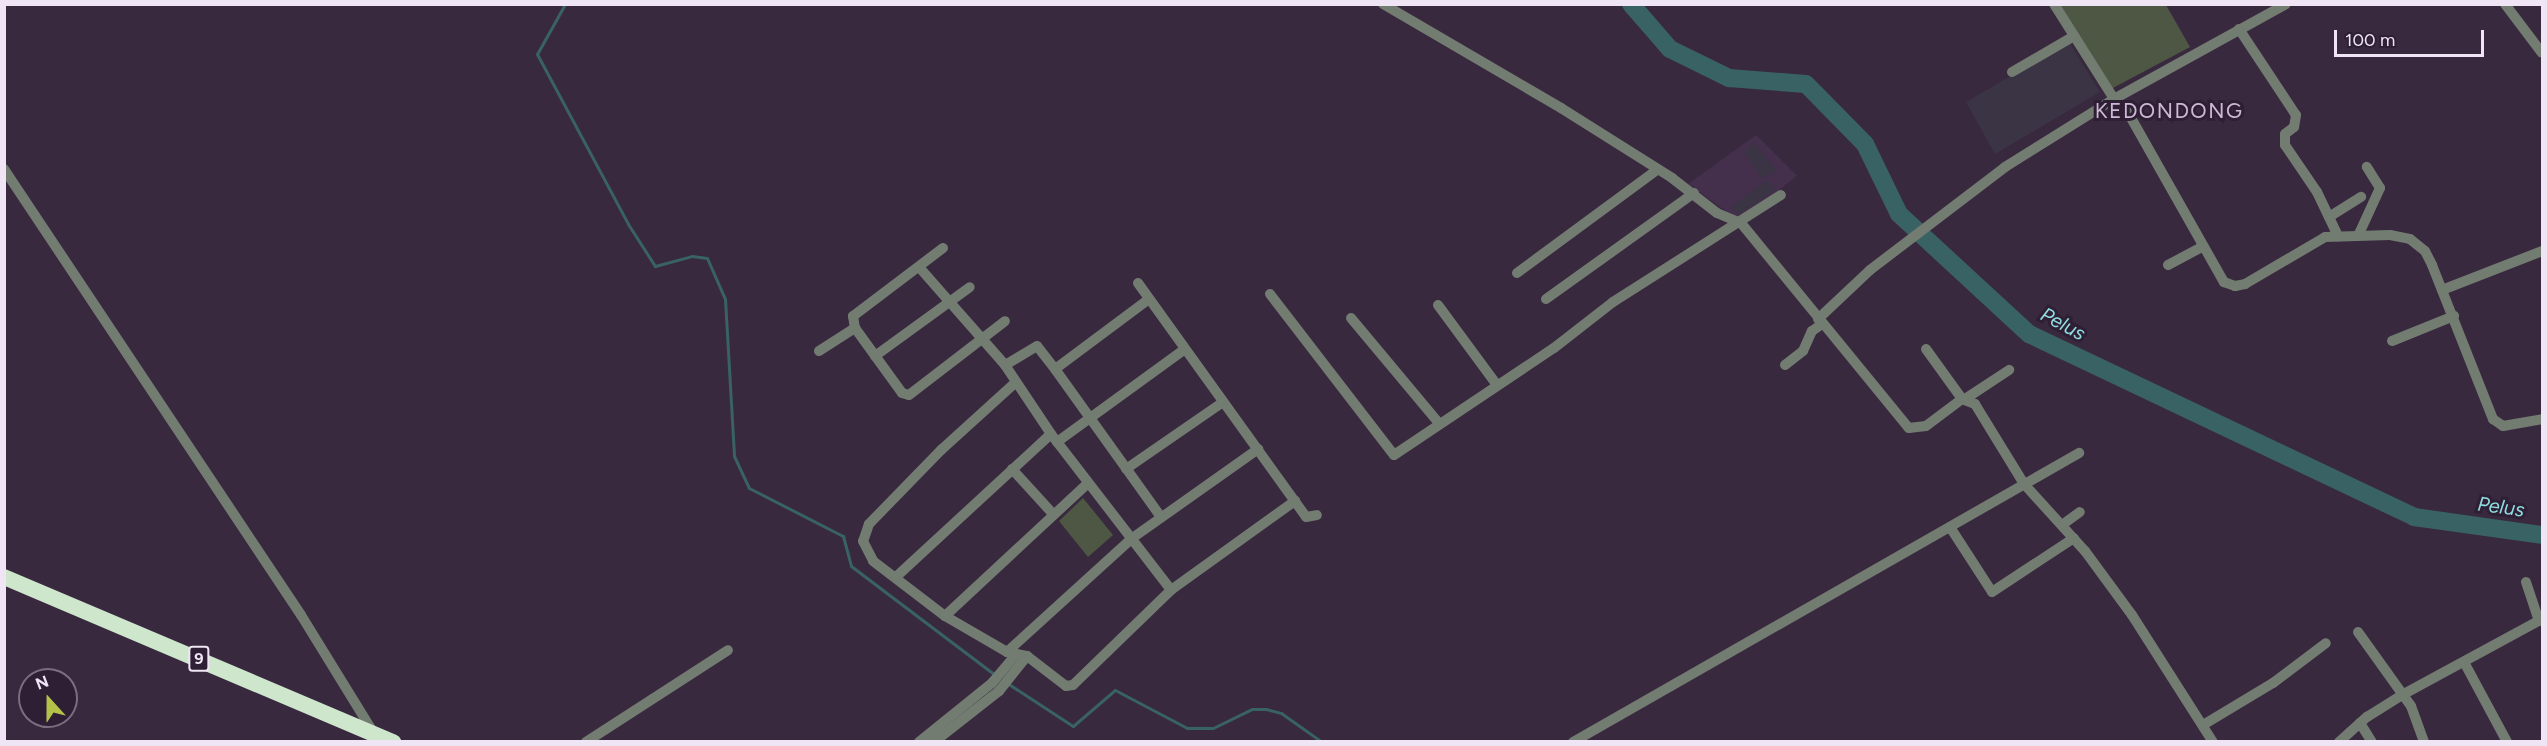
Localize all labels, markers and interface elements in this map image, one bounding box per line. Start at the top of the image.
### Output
scale bar [2337,18,2487,56]
text: 100 m [2345,29,2395,51]
district label: KEDONDONG [2095,98,2243,124]
water label: Pelus [2036,302,2090,346]
water label: Pelus [2476,492,2526,522]
road number: 9 [187,646,211,672]
north arrow [18,668,78,728]
text: N [33,672,51,694]

